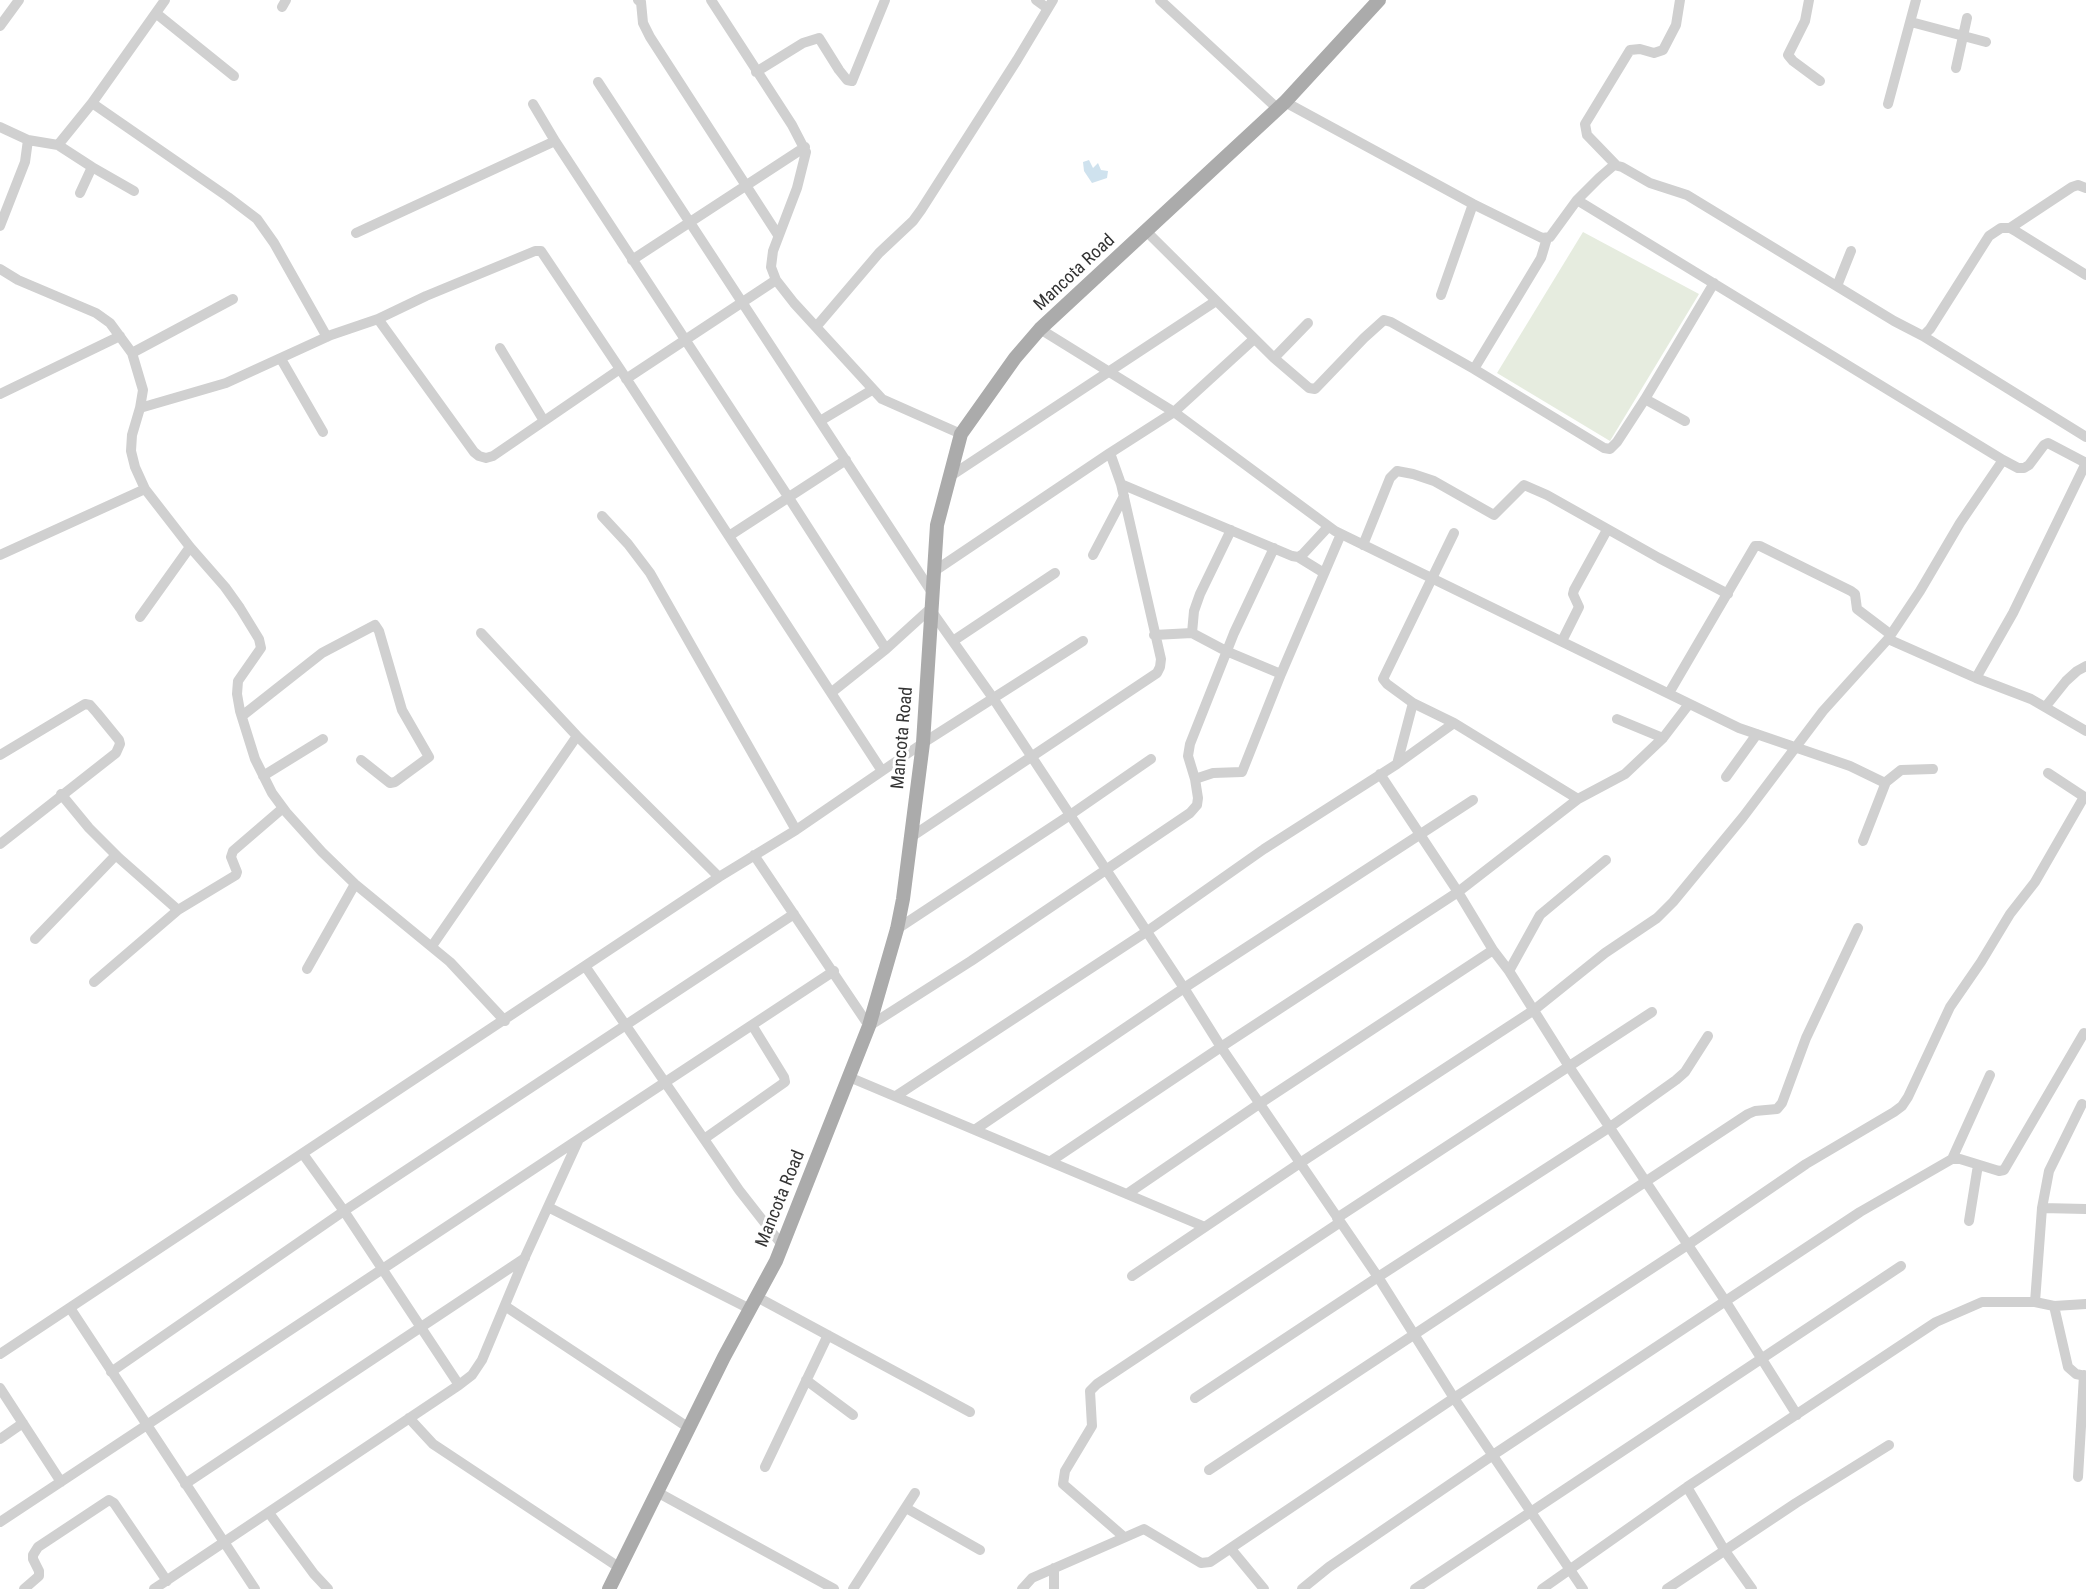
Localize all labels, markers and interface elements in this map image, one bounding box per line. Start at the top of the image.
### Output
street label: Mancota Road [1030,230,1120,316]
street label: Mancota Road [888,686,918,790]
street label: Mancota Road [752,1147,810,1251]

